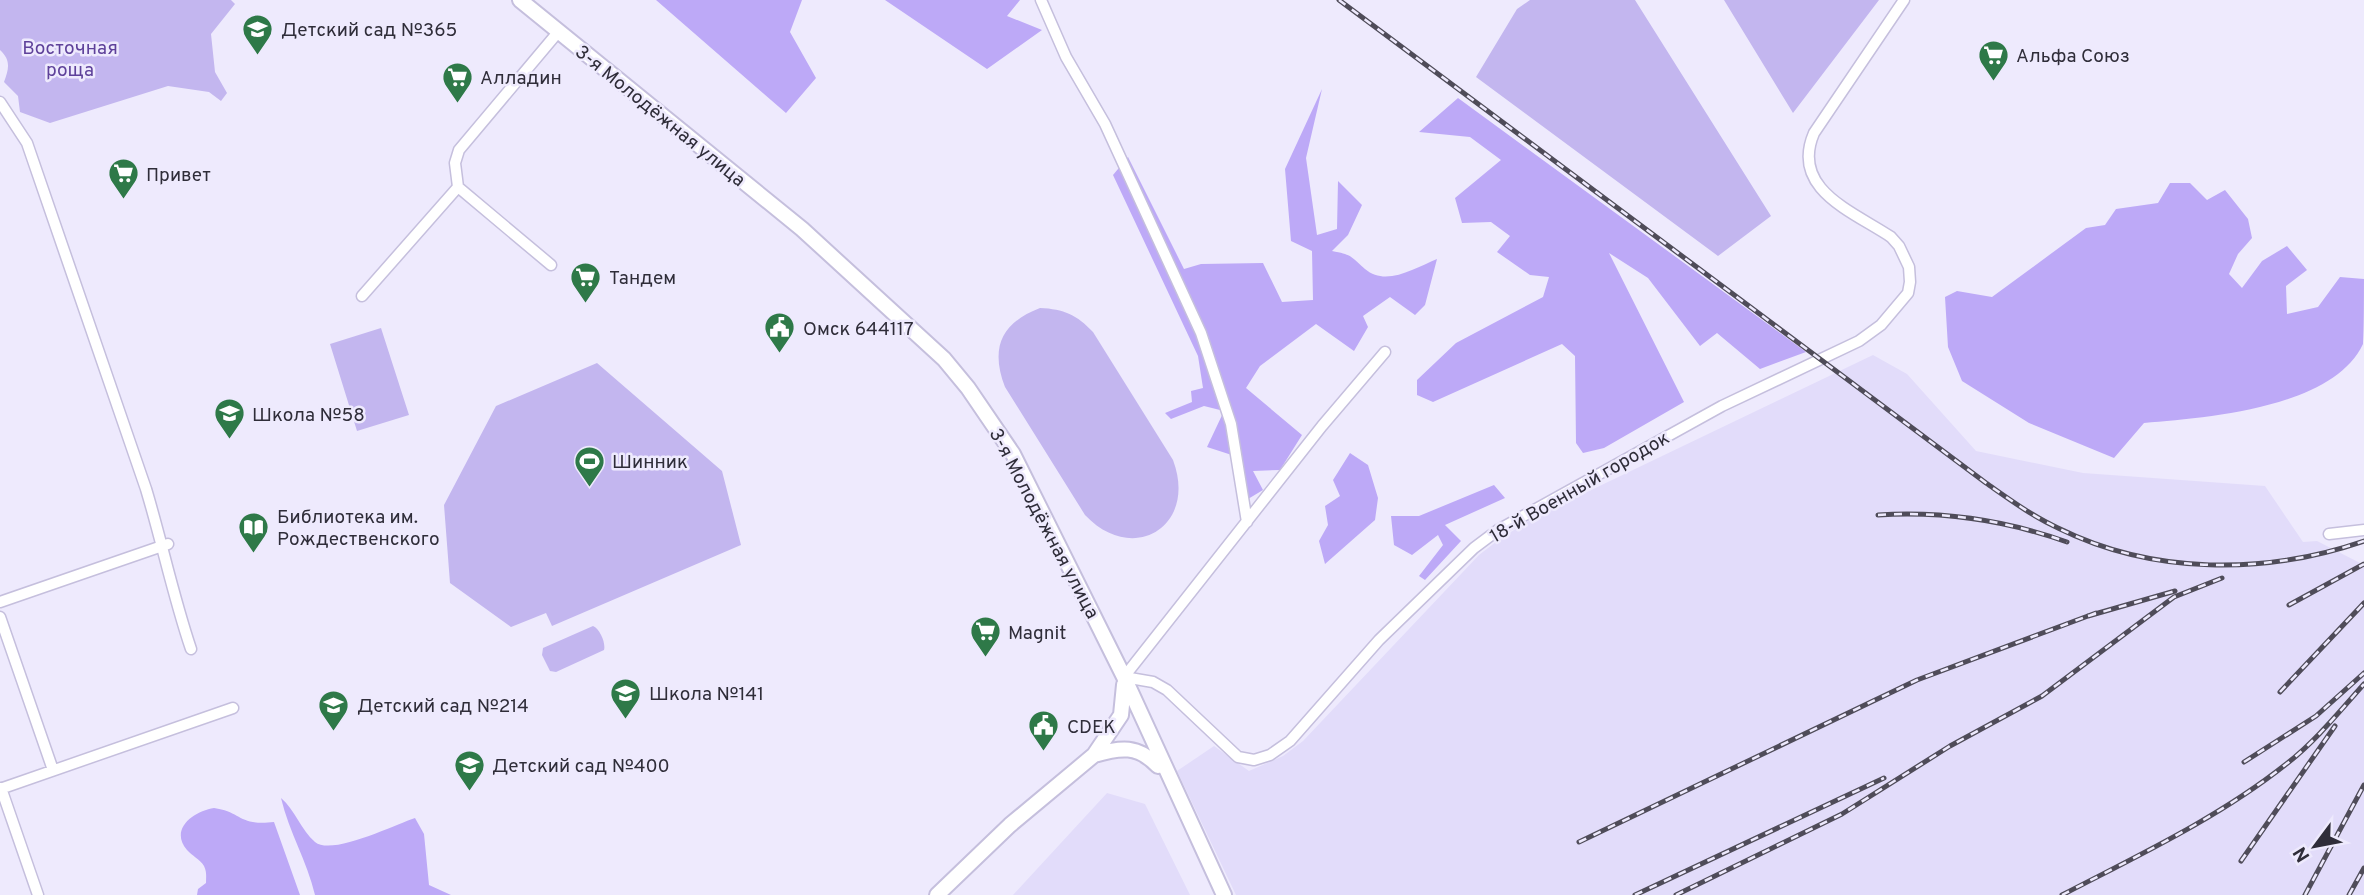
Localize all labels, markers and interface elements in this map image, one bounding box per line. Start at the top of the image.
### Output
school or university icon: Детский сад №365 [241,12,275,56]
place label: Детский сад №365 [281,19,457,43]
park label: Восточная роща [22,37,118,83]
supermarket icon: Альфа Союз [1976,38,2010,82]
street label: 3-я Молодёжная улица [570,40,750,193]
place label: Альфа Союз [2016,45,2130,69]
supermarket icon: Алладин [440,60,474,104]
place label: Алладин [480,67,562,91]
supermarket icon: Привет [106,157,140,201]
place label: Привет [146,164,211,188]
supermarket icon: Тандем [569,260,603,304]
place label: Тандем [609,267,676,291]
public building icon: Омск 644117 [763,311,797,355]
place label: Омск 644117 [803,318,914,342]
school or university icon: Школа №58 [212,397,246,441]
place label: Школа №58 [252,404,365,428]
street label: 3-я Молодёжная улица [983,425,1104,623]
street label: 18-й Военный городок [1486,426,1674,549]
sports icon: Шинник [572,444,606,488]
place label: Шинник [612,451,688,475]
place label: Библиотека им. Рождественского [277,506,440,552]
library icon: Библиотека им. Рождественского [237,510,271,554]
supermarket icon: Magnit [968,615,1002,659]
place label: Magnit [1008,622,1067,646]
school or university icon: Школа №141 [609,676,643,720]
place label: Школа №141 [649,683,764,707]
school or university icon: Детский сад №214 [317,688,351,732]
place label: Детский сад №214 [357,695,529,719]
public building icon: CDEK [1027,709,1061,753]
place label: CDEK [1067,716,1116,740]
school or university icon: Детский сад №400 [452,748,486,792]
place label: Детский сад №400 [492,755,670,779]
north arrow [2280,811,2350,881]
text: N [2288,842,2316,866]

